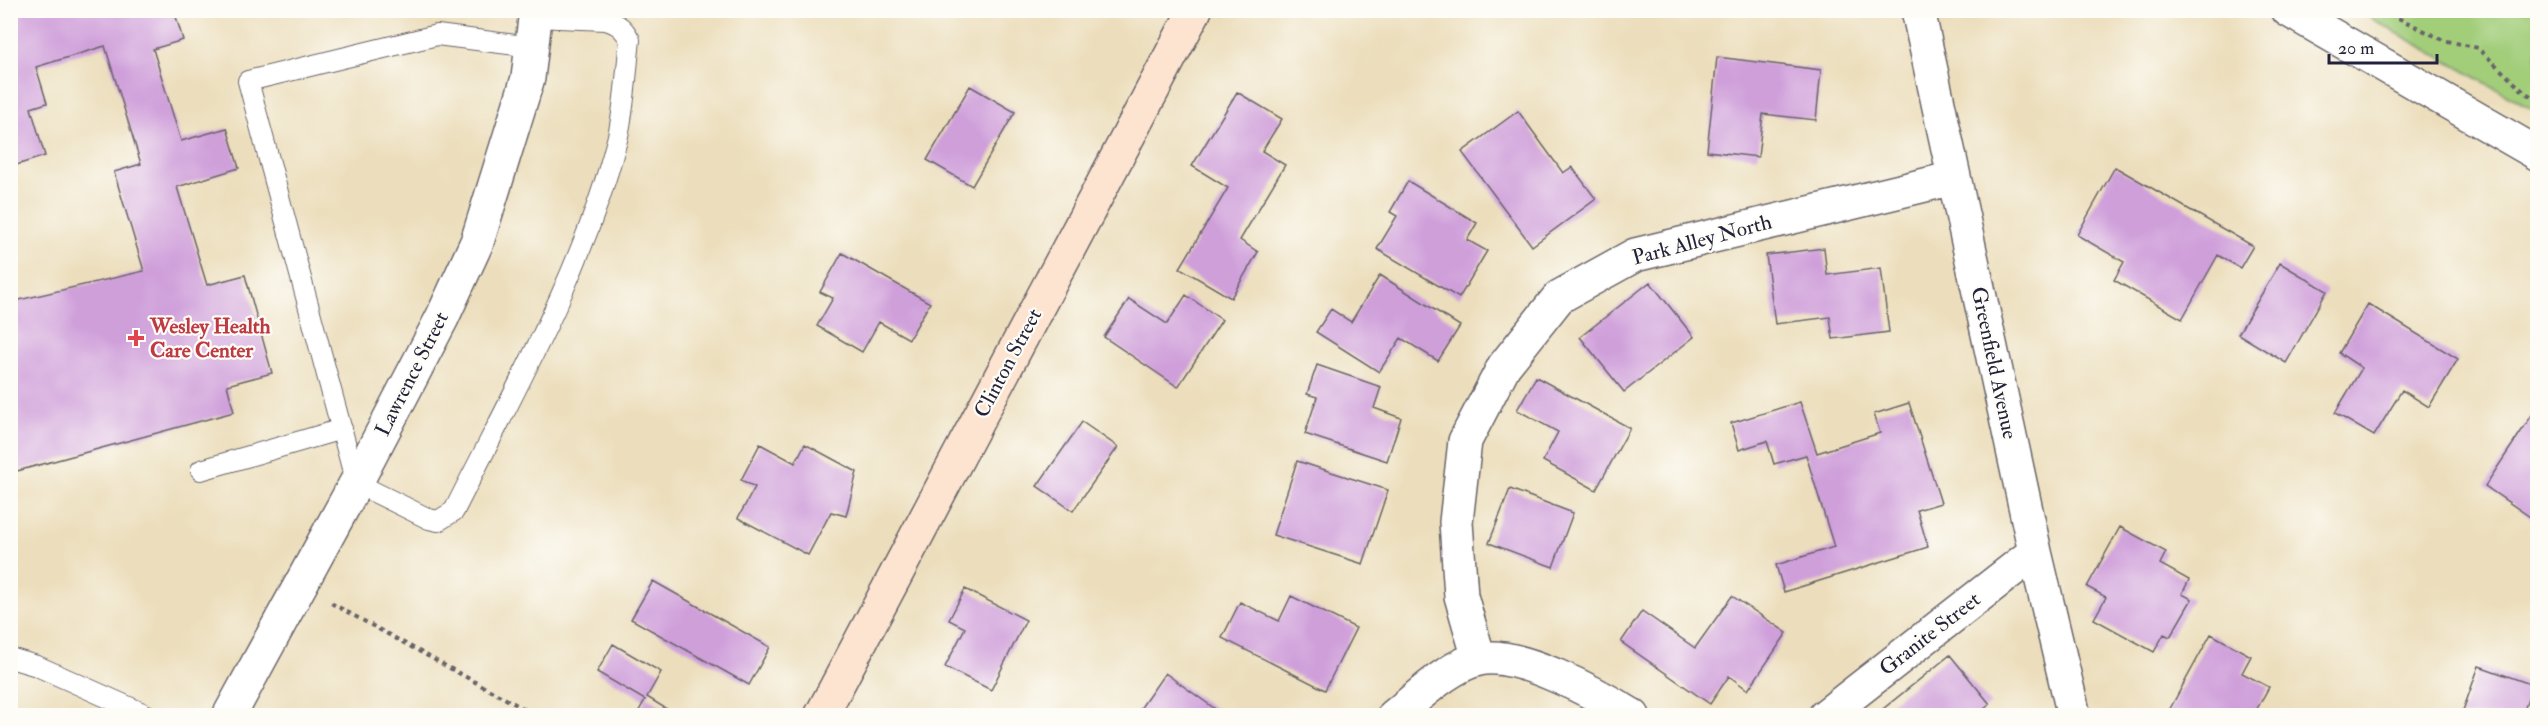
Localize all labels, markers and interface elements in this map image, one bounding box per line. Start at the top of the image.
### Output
scale bar [2329,27,2437,65]
text: 20 m [2338,37,2374,60]
street label: Park Alley North [1629,208,1775,272]
street label: Greenfield Avenue [1965,284,2023,442]
street label: Clinton Street [968,304,1048,422]
street label: Lawrence Street [369,307,455,441]
place label: Wesley Health Care Center [149,313,271,364]
marker: Wesley Health Care Center [127,329,145,347]
street label: Granite Street [1874,586,1986,682]

